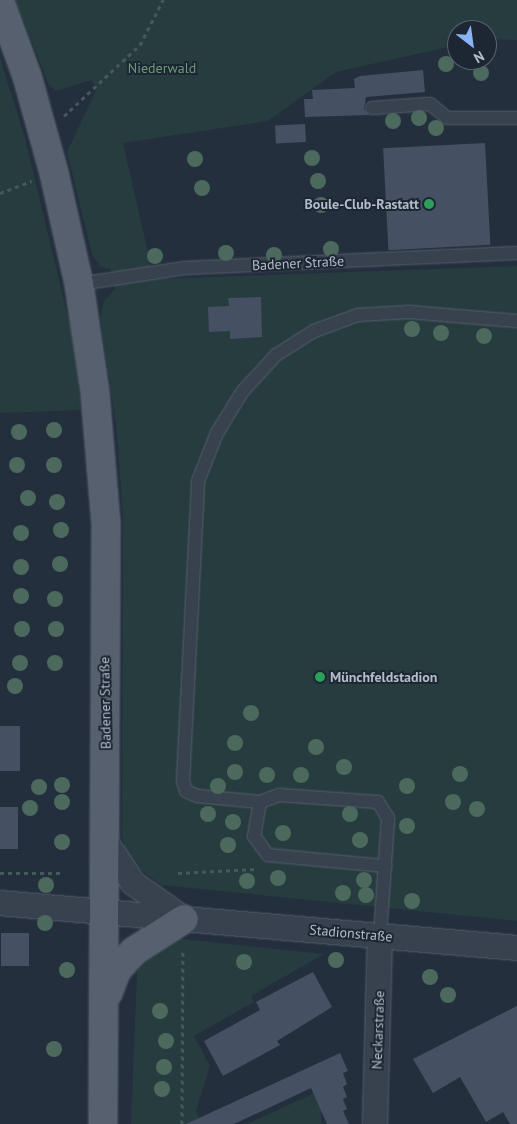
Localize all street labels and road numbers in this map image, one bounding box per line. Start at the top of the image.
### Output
street label: Badener Straße [251,252,345,274]
street label: Badener Straße [96,657,114,749]
street label: Stadionstraße [309,921,393,945]
street label: Neckarstraße [368,990,388,1070]

